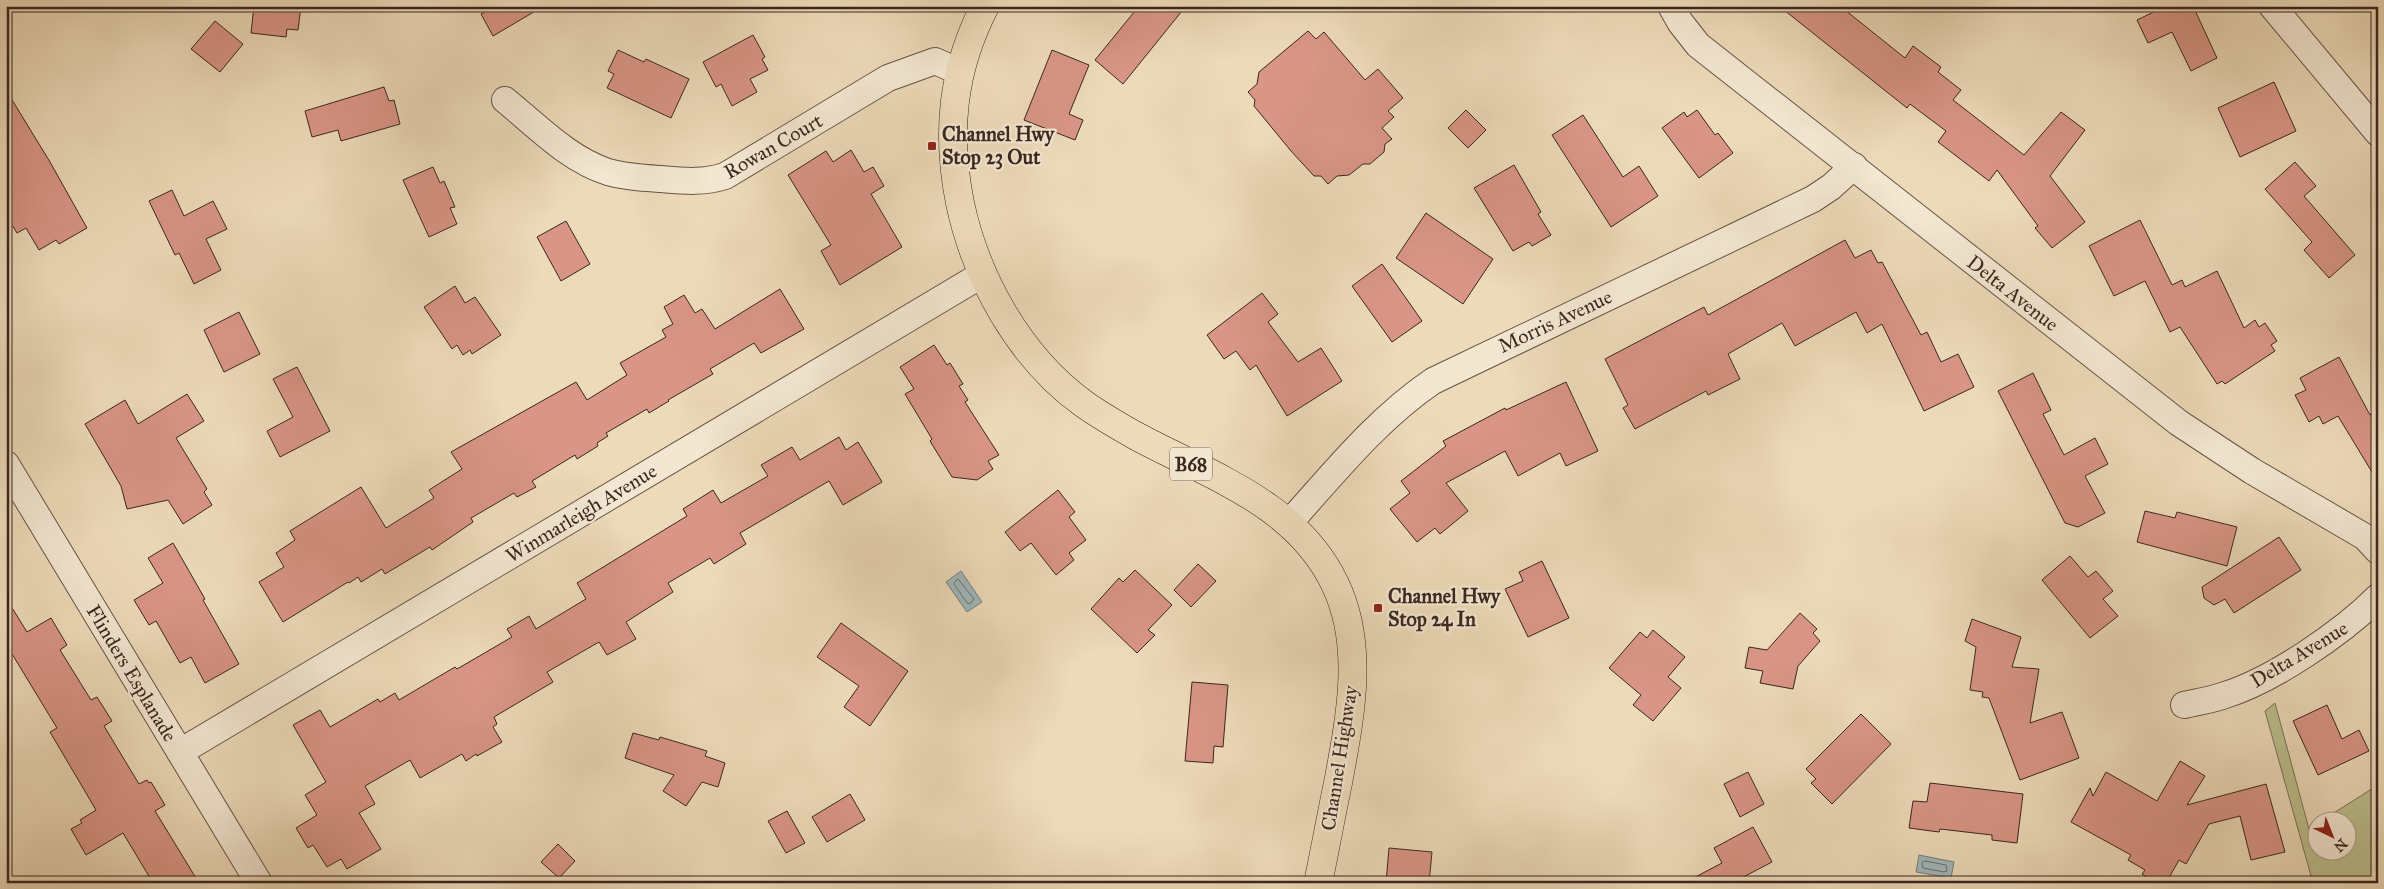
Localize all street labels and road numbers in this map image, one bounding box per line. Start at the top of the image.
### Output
street label: Rowan Court [719,108,827,184]
street label: Delta Avenue [1963,250,2063,336]
street label: Morris Avenue [1494,284,1616,358]
road number: B68 [1170,448,1212,480]
street label: Winmarleigh Avenue [501,458,661,568]
street label: Flinders Esplanade [82,600,182,746]
street label: Delta Avenue [2246,616,2352,692]
street label: Channel Highway [1316,683,1363,832]

